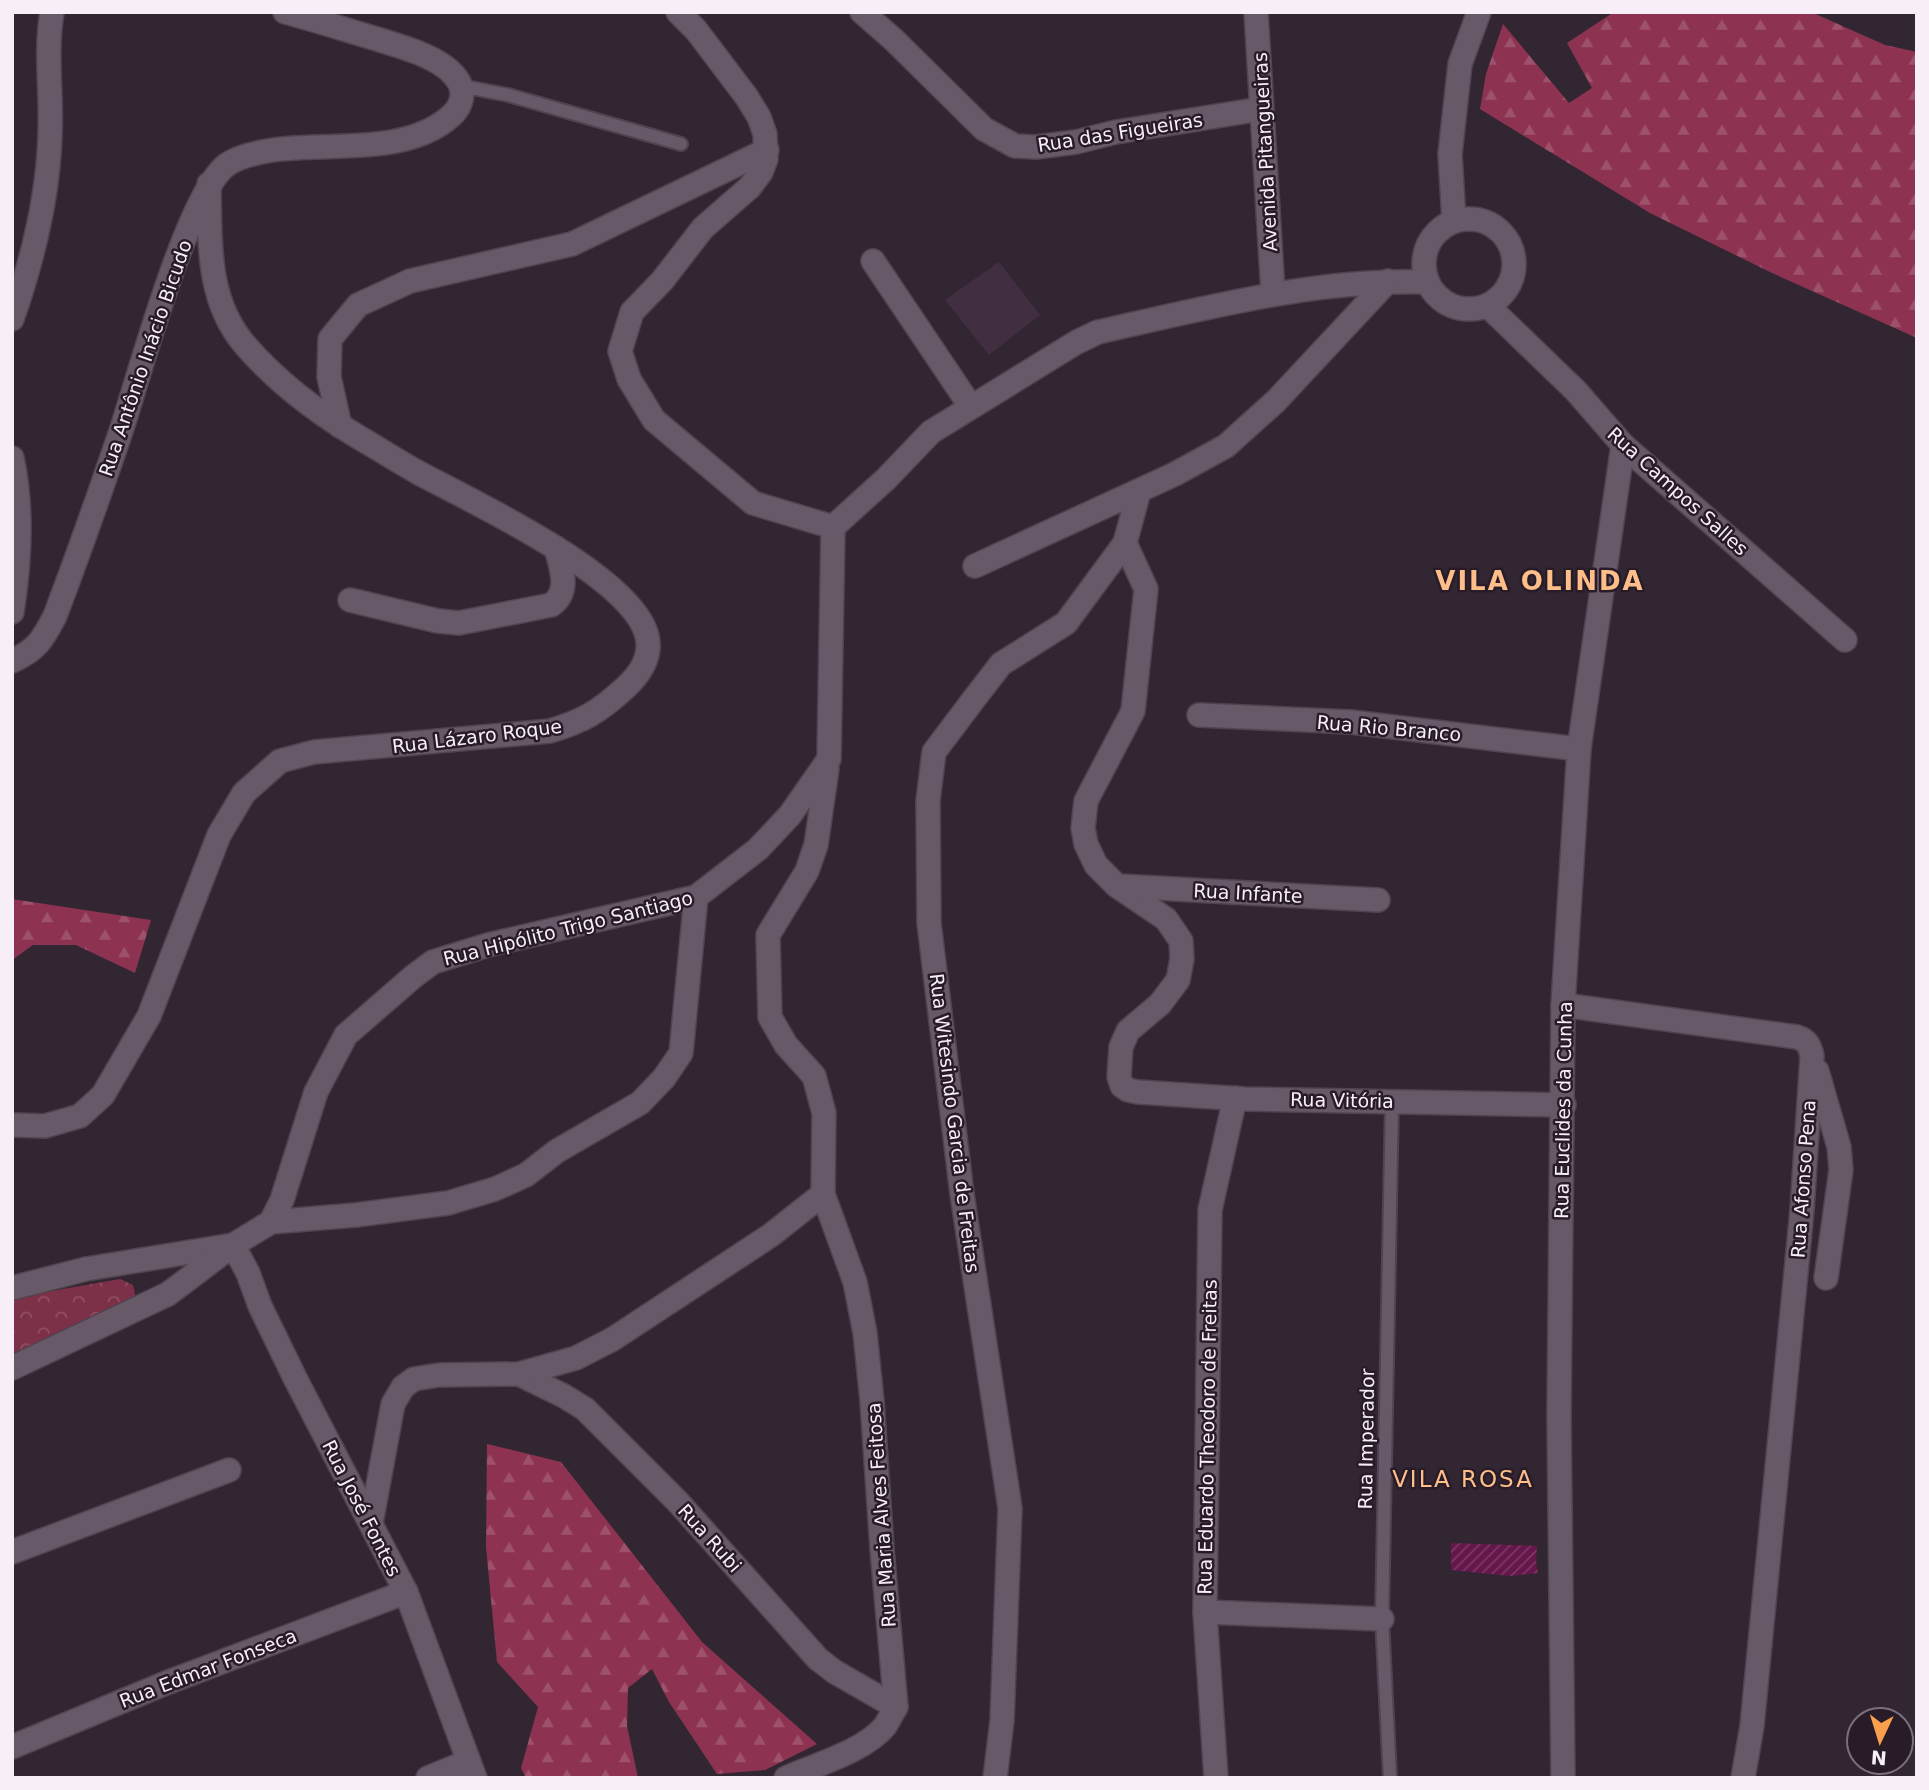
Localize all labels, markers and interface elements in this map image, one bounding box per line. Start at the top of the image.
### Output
street label: Avenida Pitangueiras [1249,52,1281,252]
street label: Rua das Figueiras [1036,108,1204,156]
street label: Rua Antônio Inácio Bicudo [94,237,196,479]
street label: Rua Campos Salles [1603,422,1753,560]
district label: VILA OLINDA [1435,566,1645,596]
street label: Rua Rio Branco [1316,711,1462,745]
street label: Rua Lázaro Roque [391,715,563,757]
street label: Rua Infante [1193,879,1303,907]
street label: Rua Hipólito Trigo Santiago [441,886,695,970]
street label: Rua Witesindo Garcia de Freitas [926,972,984,1274]
street label: Rua Euclides da Cunha [1550,1001,1576,1219]
street label: Rua Vitória [1290,1088,1394,1112]
street label: Rua Afonso Pena [1786,1099,1820,1259]
street label: Rua Eduardo Theodoro de Freitas [1193,1279,1221,1595]
street label: Rua Imperador [1354,1368,1378,1510]
street label: Rua Maria Alves Feitosa [862,1402,900,1628]
street label: Rua José Fontes [318,1436,406,1580]
district label: VILA ROSA [1392,1466,1534,1492]
street label: Rua Rubi [674,1499,746,1577]
street label: Rua Edmar Fonseca [116,1624,300,1712]
north arrow [1845,1706,1915,1776]
text: N [1870,1746,1888,1769]

